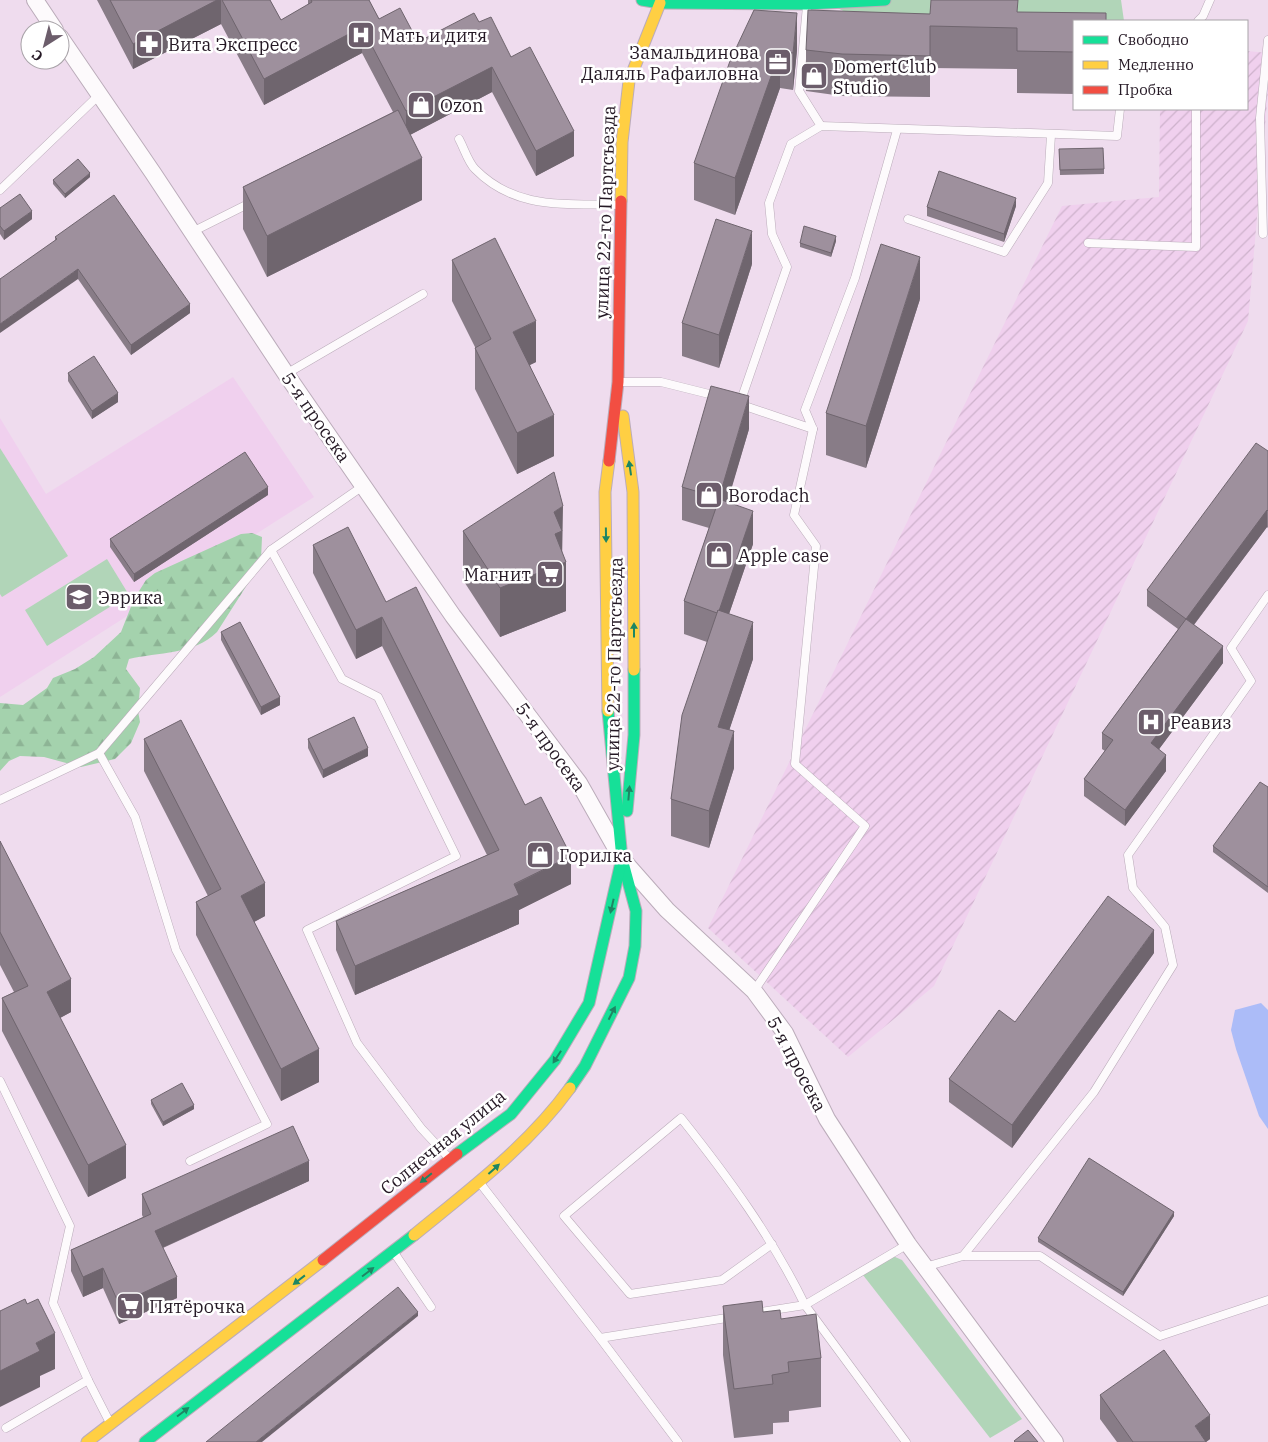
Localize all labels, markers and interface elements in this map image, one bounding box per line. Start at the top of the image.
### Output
north arrow [20,20,70,70]
hospital icon: Мать и дитя [346,20,376,50]
legend [1073,20,1248,110]
place label: Мать и дитя [380,24,487,47]
pharmacy icon: Вита Экспресс [134,29,164,59]
text: Свободно [1118,30,1189,49]
place label: Вита Экспресс [168,33,298,56]
place label: Замальдинова Даляль Рафаиловна [581,41,759,85]
text: С [28,45,46,66]
office icon: Замальдинова Даляль Рафаиловна [763,47,793,77]
place label: DomertClub Studio [833,55,937,99]
text: Медленно [1118,55,1194,74]
shop icon: DomertClub Studio [799,61,829,91]
text: Пробка [1118,80,1173,99]
shop icon: Ozon [406,90,436,120]
place label: Ozon [440,94,484,117]
street label: улица 22-го Партсъезда [590,105,620,319]
street label: 5-я просека [276,367,356,467]
one-way arrow [625,460,633,476]
shop icon: Borodach [694,480,724,510]
place label: Borodach [728,484,810,507]
one-way arrow [602,527,610,543]
shop icon: Apple case [704,540,734,570]
place label: Apple case [738,544,829,567]
street label: улица 22-го Партсъезда [601,557,627,771]
supermarket icon: Магнит [535,559,565,589]
place label: Магнит [464,563,531,586]
school or university icon: Эврика [64,582,94,612]
place label: Эврика [98,586,163,609]
one-way arrow [630,622,638,638]
street label: 5-я просека [511,698,591,796]
hospital icon: Реавиз [1136,707,1166,737]
place label: Реавиз [1170,711,1232,734]
one-way arrow [625,784,633,800]
shop icon: Горилка [525,840,555,870]
place label: Горилка [559,844,633,867]
one-way arrow [608,899,616,914]
one-way arrow [608,1006,616,1020]
street label: 5-я просека [762,1012,832,1116]
one-way arrow [552,1050,561,1064]
street label: Солнечная улица [376,1084,511,1200]
one-way arrow [487,1163,500,1174]
one-way arrow [419,1173,432,1184]
one-way arrow [361,1266,374,1277]
one-way arrow [293,1274,306,1285]
supermarket icon: Пятёрочка [115,1291,145,1321]
place label: Пятёрочка [149,1295,245,1318]
one-way arrow [176,1407,190,1417]

